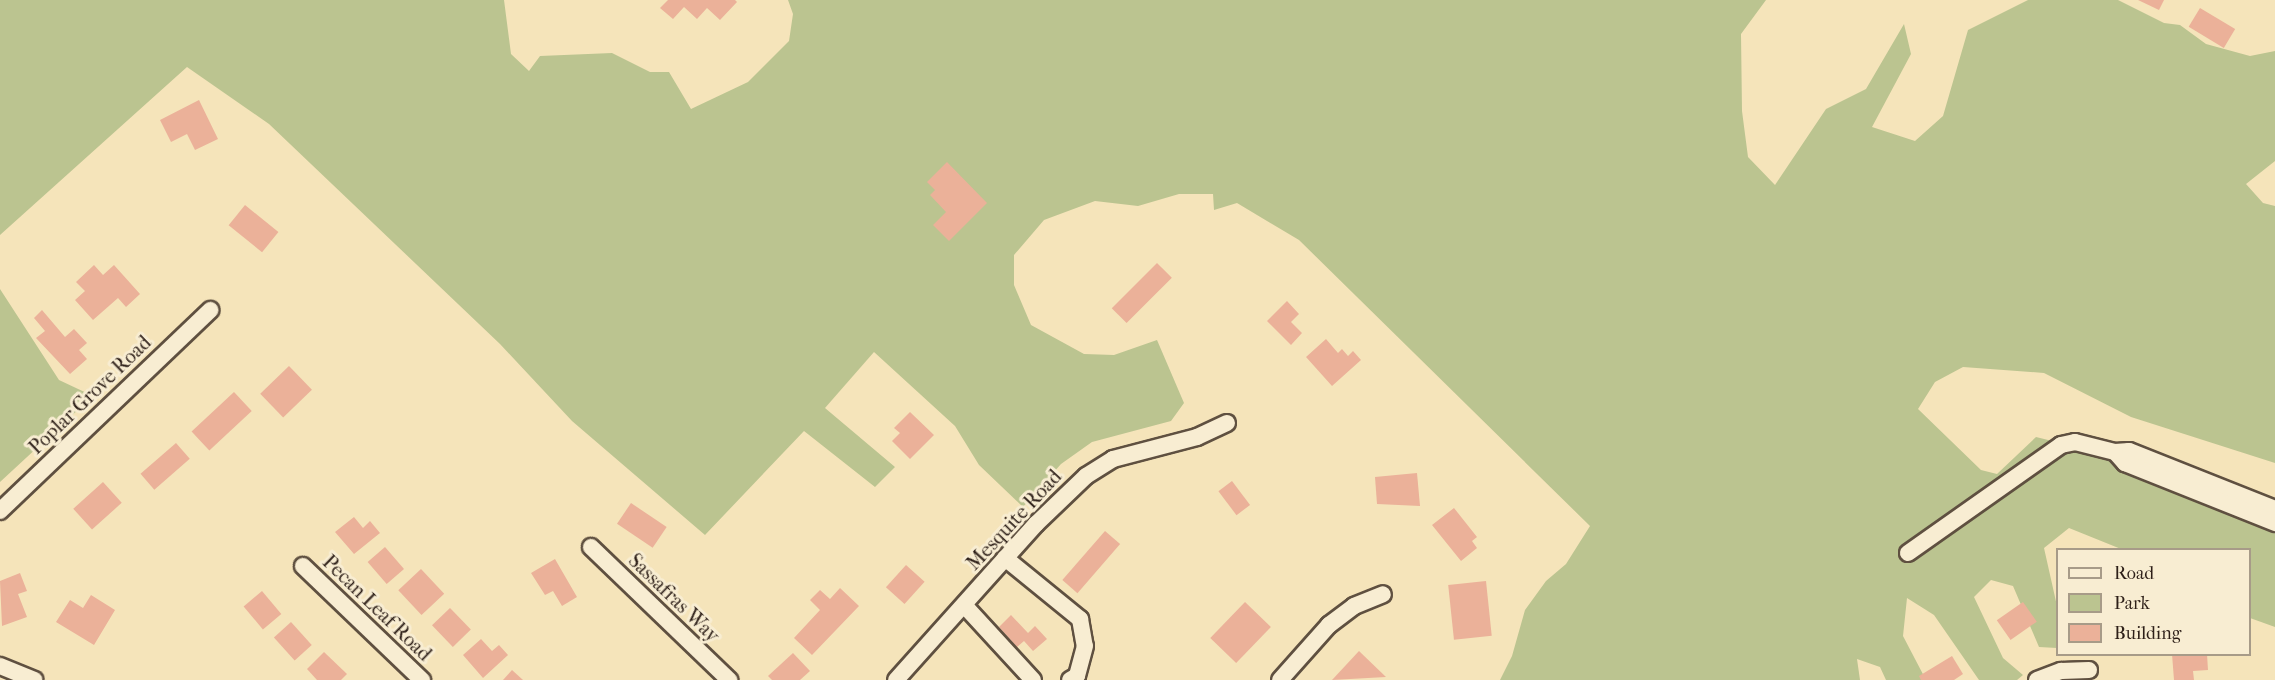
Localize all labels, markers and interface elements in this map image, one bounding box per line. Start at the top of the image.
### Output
street label: Poplar Grove Road [24,331,156,459]
street label: Mesquite Road [961,465,1067,575]
legend [2056,548,2251,656]
street label: Sassafras Way [623,549,725,647]
street label: Pecan Leaf Road [318,550,436,666]
text: Road [2114,563,2154,584]
text: Park [2114,593,2150,614]
text: Building [2114,623,2181,644]

